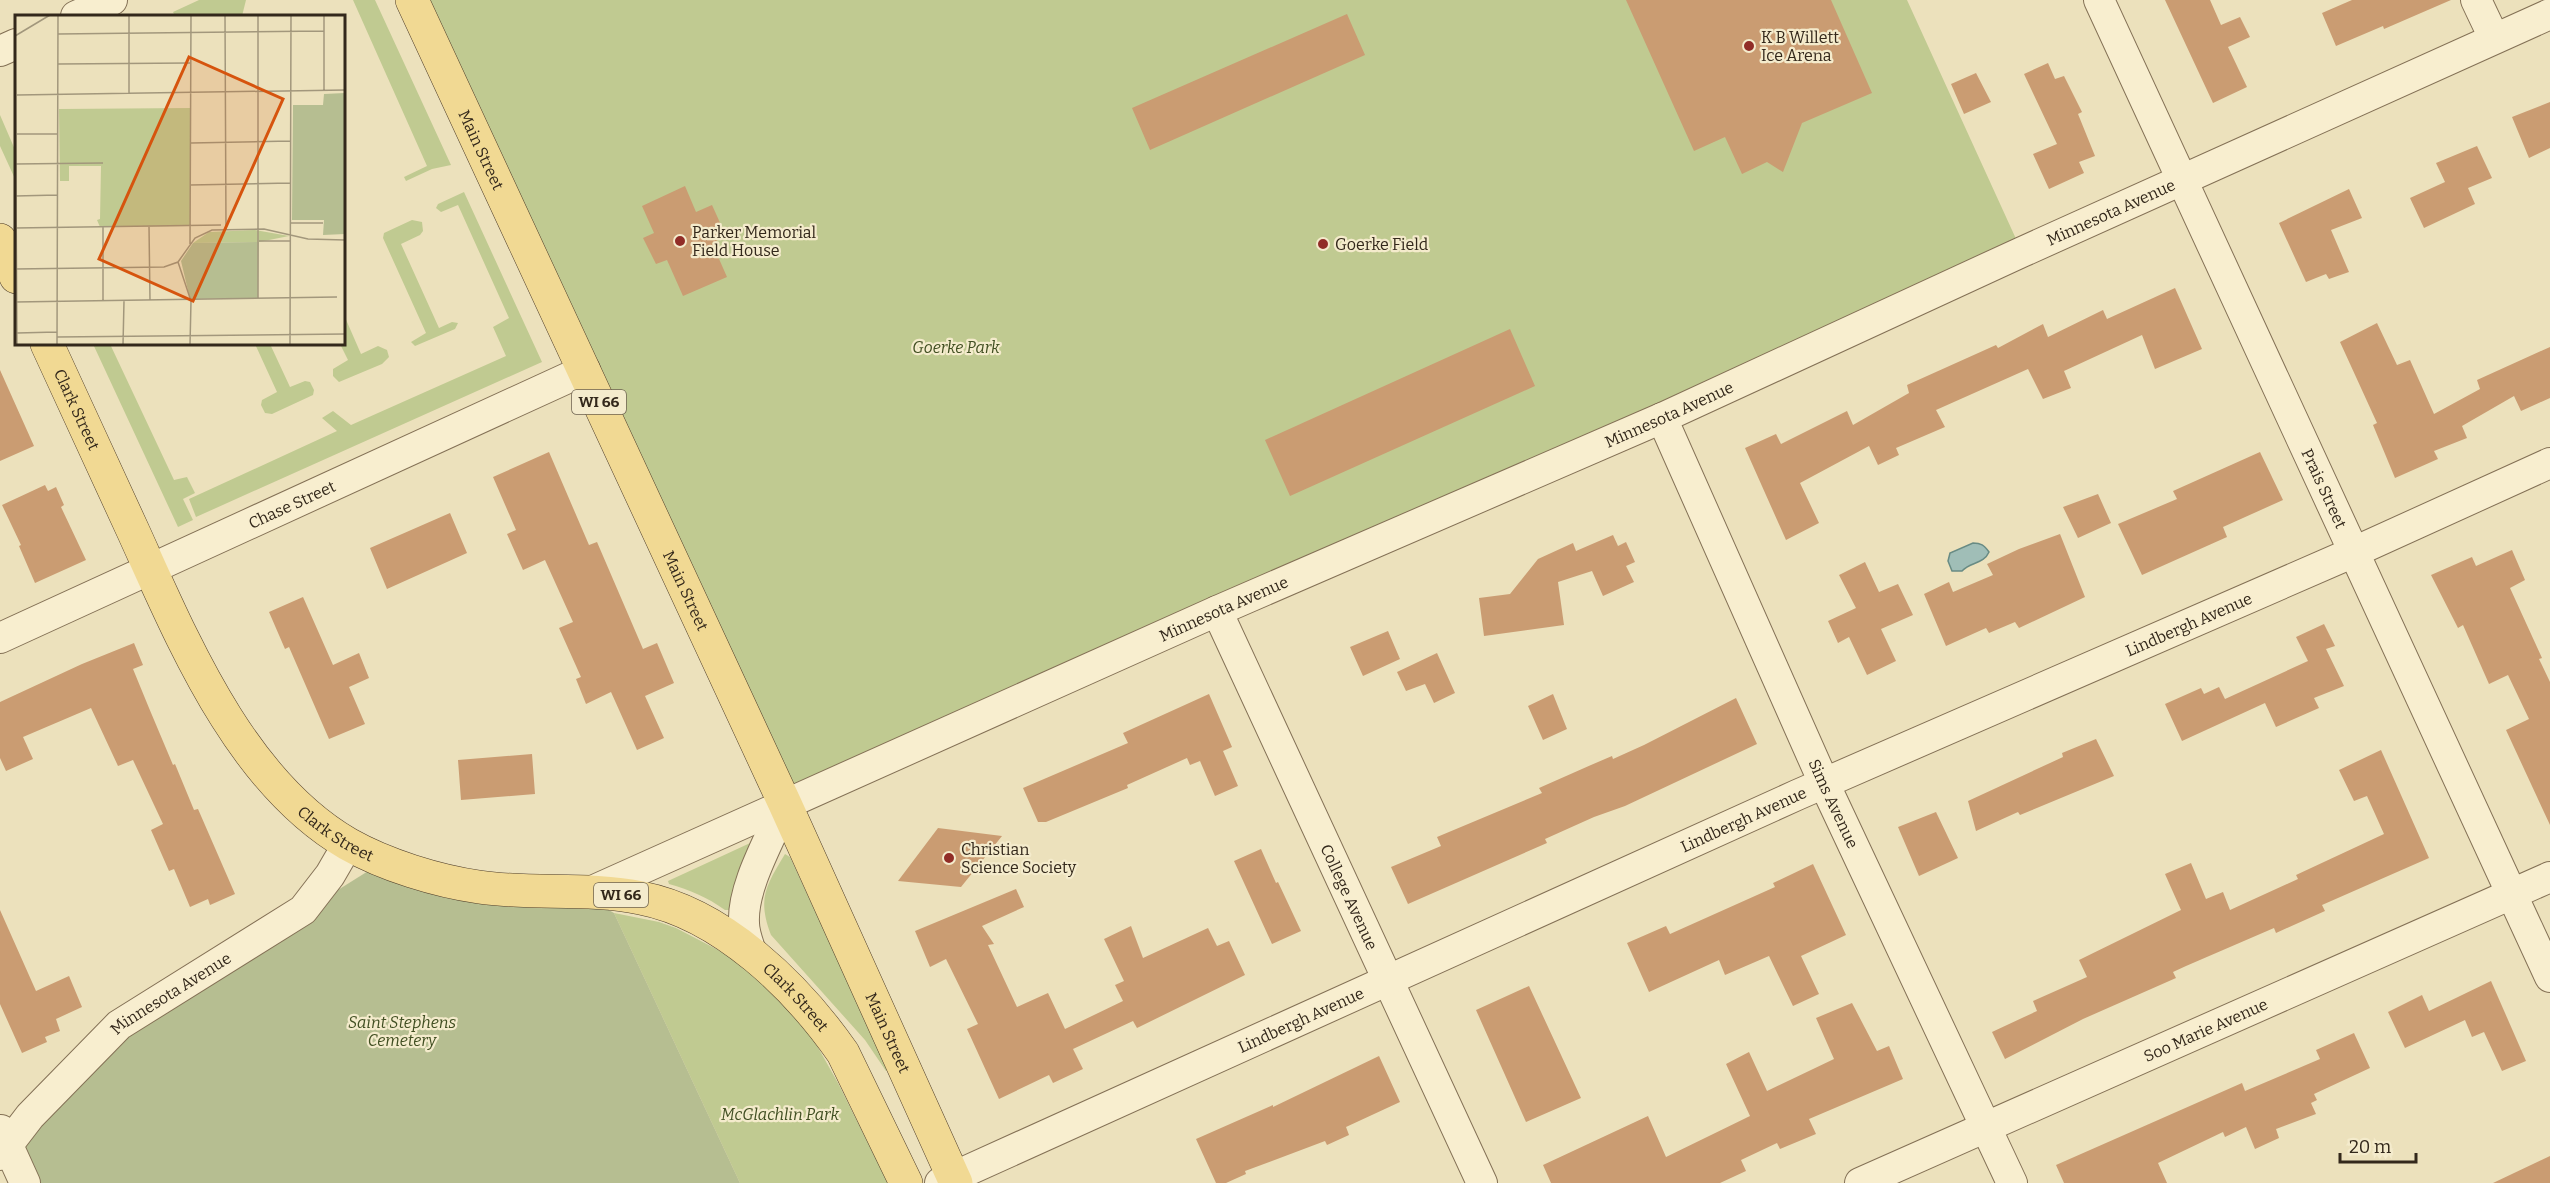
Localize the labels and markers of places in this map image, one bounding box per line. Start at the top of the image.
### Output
place label: K B Willett Ice Arena [1761,28,1839,65]
marker: K B Willett Ice Arena [1742,39,1756,53]
place label: Parker Memorial Field House [692,223,817,260]
marker: Parker Memorial Field House [673,234,687,248]
place label: Goerke Field [1335,235,1429,254]
marker: Goerke Field [1316,237,1330,251]
place label: Christian Science Society [961,840,1077,877]
marker: Christian Science Society [942,851,956,865]

